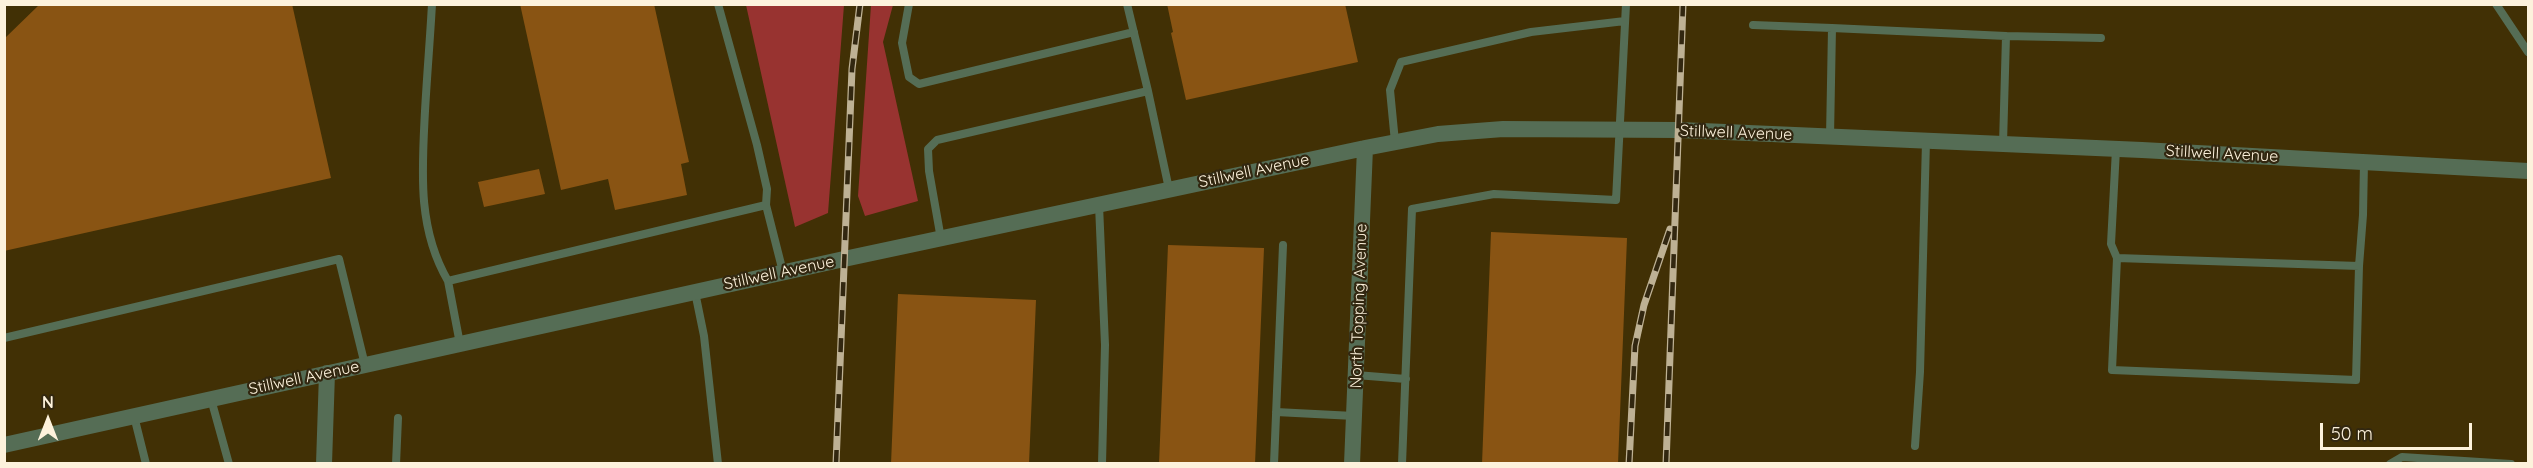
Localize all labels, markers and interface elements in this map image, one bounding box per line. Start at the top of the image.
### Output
street label: Stillwell Avenue [1679,121,1793,145]
street label: Stillwell Avenue [2165,141,2279,167]
street label: Stillwell Avenue [1197,150,1311,192]
street label: North Topping Avenue [1347,223,1371,389]
street label: Stillwell Avenue [722,252,836,294]
street label: Stillwell Avenue [247,357,361,399]
north arrow [18,390,78,450]
text: N [42,392,54,412]
scale bar [2323,411,2474,449]
text: 50 m [2331,422,2373,445]

